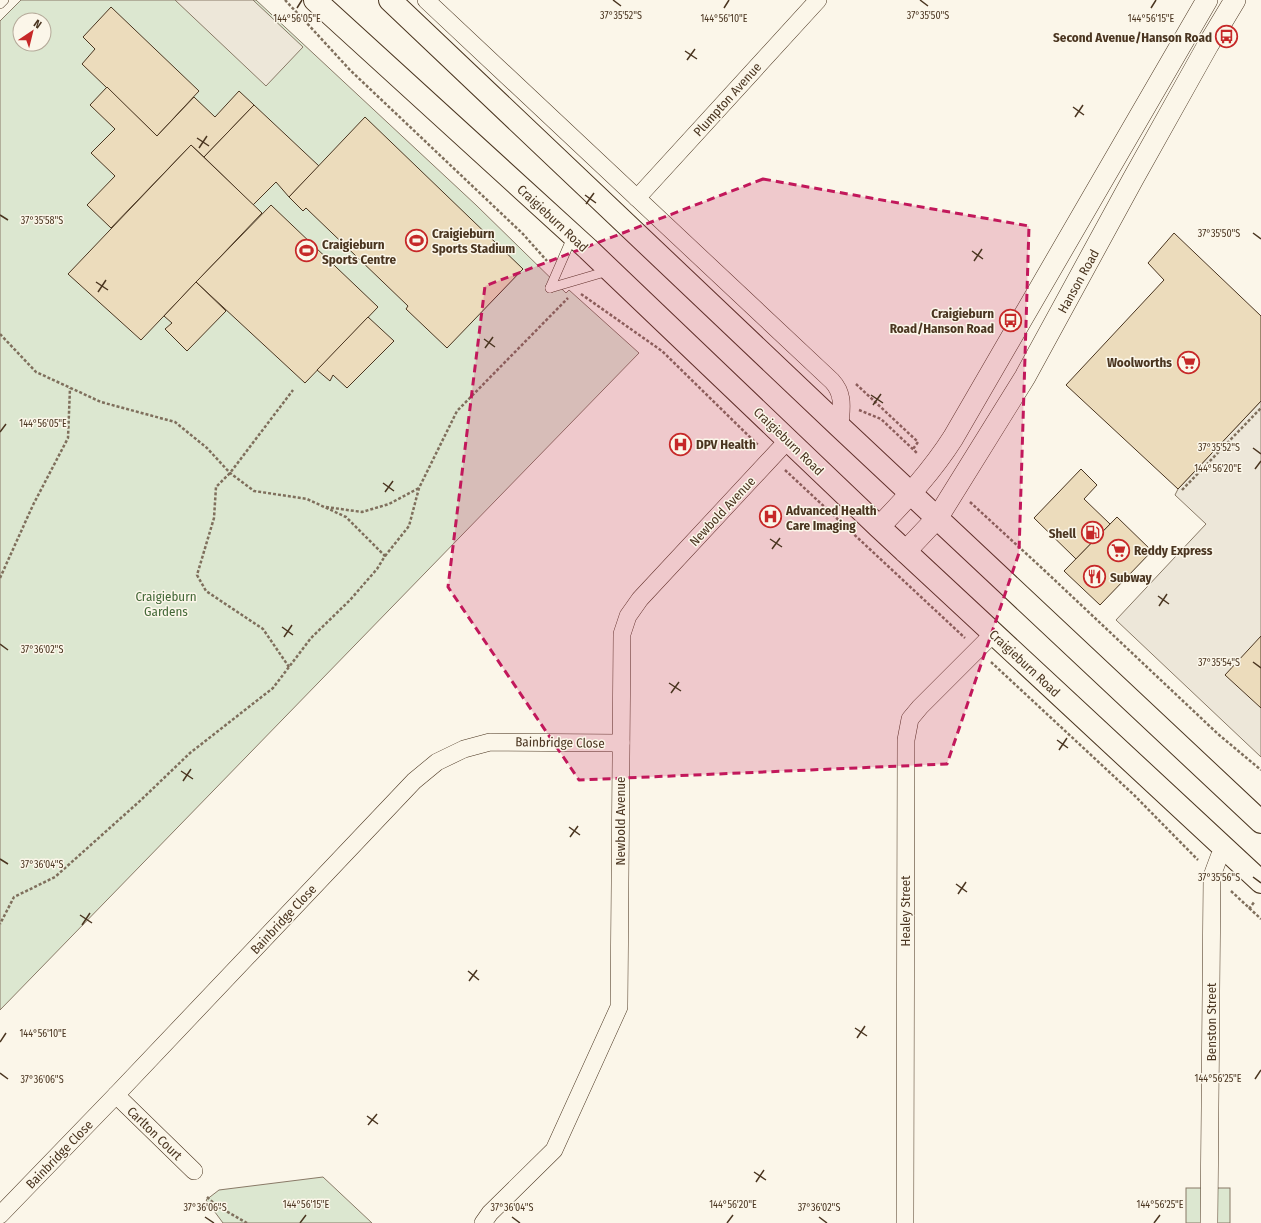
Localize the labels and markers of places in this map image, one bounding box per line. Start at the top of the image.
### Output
bus stop icon: Second Avenue/Hanson Road [1214,24,1240,50]
place label: Second Avenue/Hanson Road [1053,30,1212,45]
place label: Craigieburn Sports Stadium [432,226,515,256]
sports icon: Craigieburn Sports Stadium [403,227,429,253]
place label: Craigieburn Sports Centre [322,237,396,267]
sports icon: Craigieburn Sports Centre [293,238,319,264]
place label: Craigieburn Road/Hanson Road [890,306,994,336]
bus stop icon: Craigieburn Road/Hanson Road [997,307,1023,333]
supermarket icon: Woolworths [1175,349,1201,375]
place label: Woolworths [1107,355,1172,370]
hospital icon: DPV Health [667,431,693,457]
place label: DPV Health [696,437,756,452]
place label: Advanced Health Care Imaging [785,503,877,533]
hospital icon: Advanced Health Care Imaging [758,504,784,530]
fuel station icon: Shell [1079,520,1105,546]
place label: Shell [1049,526,1076,541]
supermarket icon: Reddy Express [1105,537,1131,563]
place label: Reddy Express [1134,543,1213,558]
restaurant icon: Subway [1082,564,1108,590]
place label: Subway [1110,570,1153,585]

